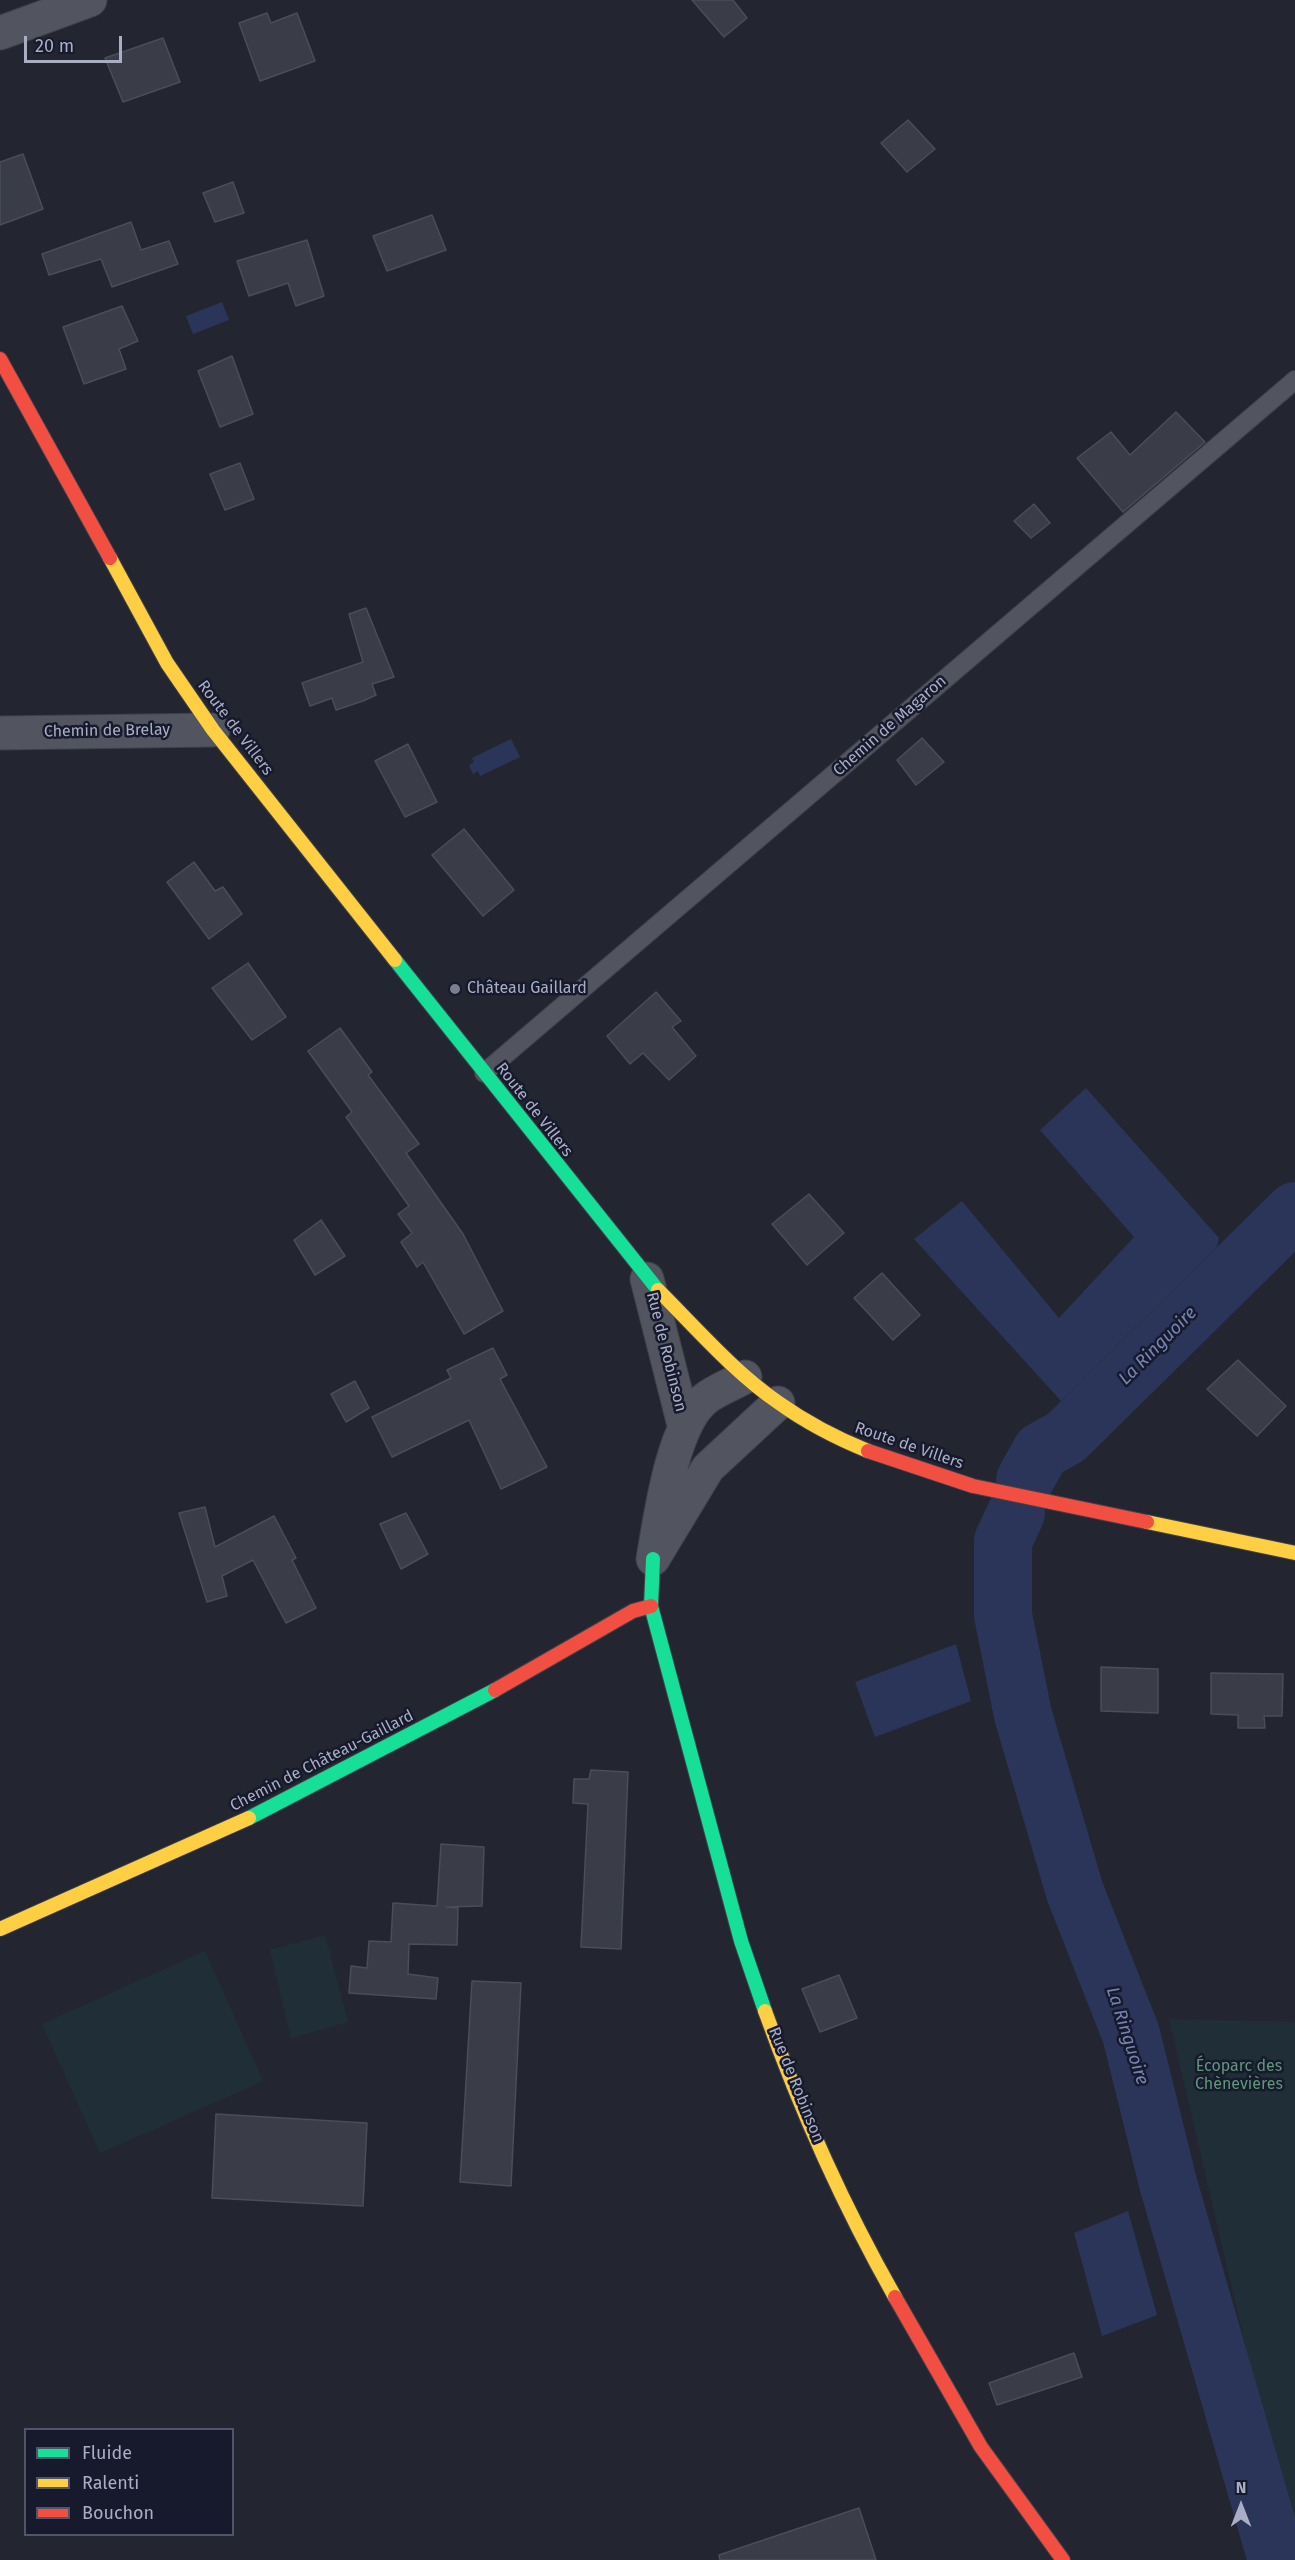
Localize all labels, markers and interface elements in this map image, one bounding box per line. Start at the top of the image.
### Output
scale bar [27,24,124,62]
text: 20 m [35,35,74,57]
street label: Chemin de Magaron [830,672,950,780]
street label: Route de Villers [193,677,277,779]
street label: Chemin de Brelay [44,720,170,742]
place label: Château Gaillard [467,979,587,999]
marker: Château Gaillard [448,982,462,996]
street label: Route de Villers [491,1059,577,1161]
street label: Rue de Robinson [642,1290,690,1414]
water label: La Ringuoire [1115,1303,1201,1389]
street label: Route de Villers [852,1418,966,1474]
street label: Chemin de Château-Gaillard [227,1706,417,1816]
water label: La Ringuoire [1101,1984,1153,2088]
street label: Rue de Robinson [764,2024,828,2146]
park label: Écoparc des Chènevières [1195,2057,1283,2095]
legend [24,2428,234,2536]
text: Fluide [82,2442,132,2464]
text: Ralenti [82,2472,139,2494]
north arrow [1211,2476,1271,2536]
text: N [1236,2478,1246,2497]
text: Bouchon [82,2502,154,2524]

